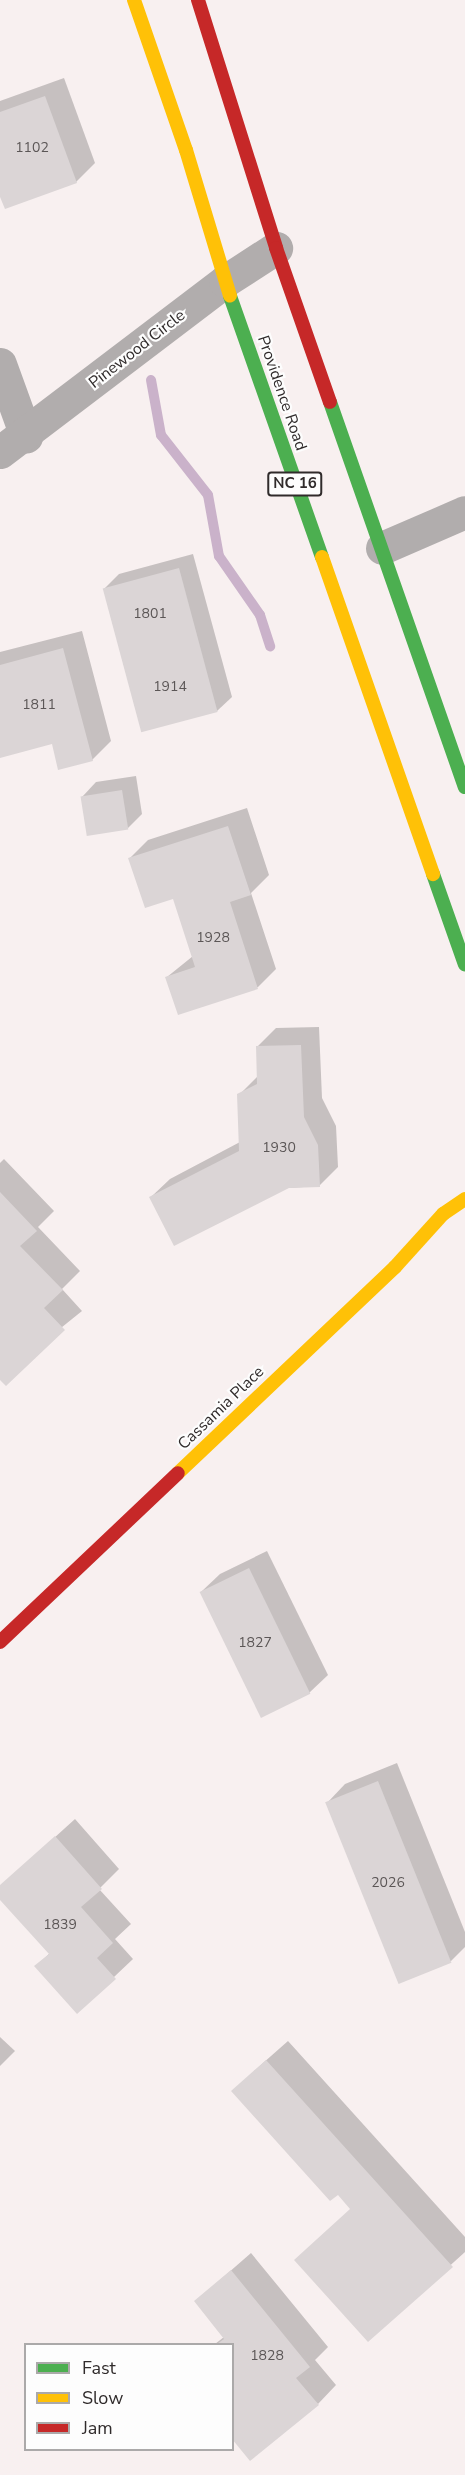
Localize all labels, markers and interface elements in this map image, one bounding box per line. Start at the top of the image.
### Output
house number: 1102 [15,140,49,156]
street label: Pinewood Circle [85,306,189,392]
street label: Providence Road [253,333,311,453]
road number: NC 16 [266,472,324,496]
house number: 1801 [133,606,167,622]
house number: 1914 [153,679,187,695]
house number: 1811 [22,697,56,713]
house number: 1928 [196,930,230,946]
house number: 1930 [262,1140,296,1156]
street label: Cassamia Place [174,1362,268,1454]
house number: 1827 [238,1635,272,1651]
house number: 2026 [371,1875,405,1891]
house number: 1839 [43,1917,77,1933]
legend [24,2343,234,2451]
house number: 1828 [250,2348,284,2364]
text: Fast [82,2356,116,2380]
text: Slow [82,2386,123,2410]
text: Jam [82,2416,113,2440]

